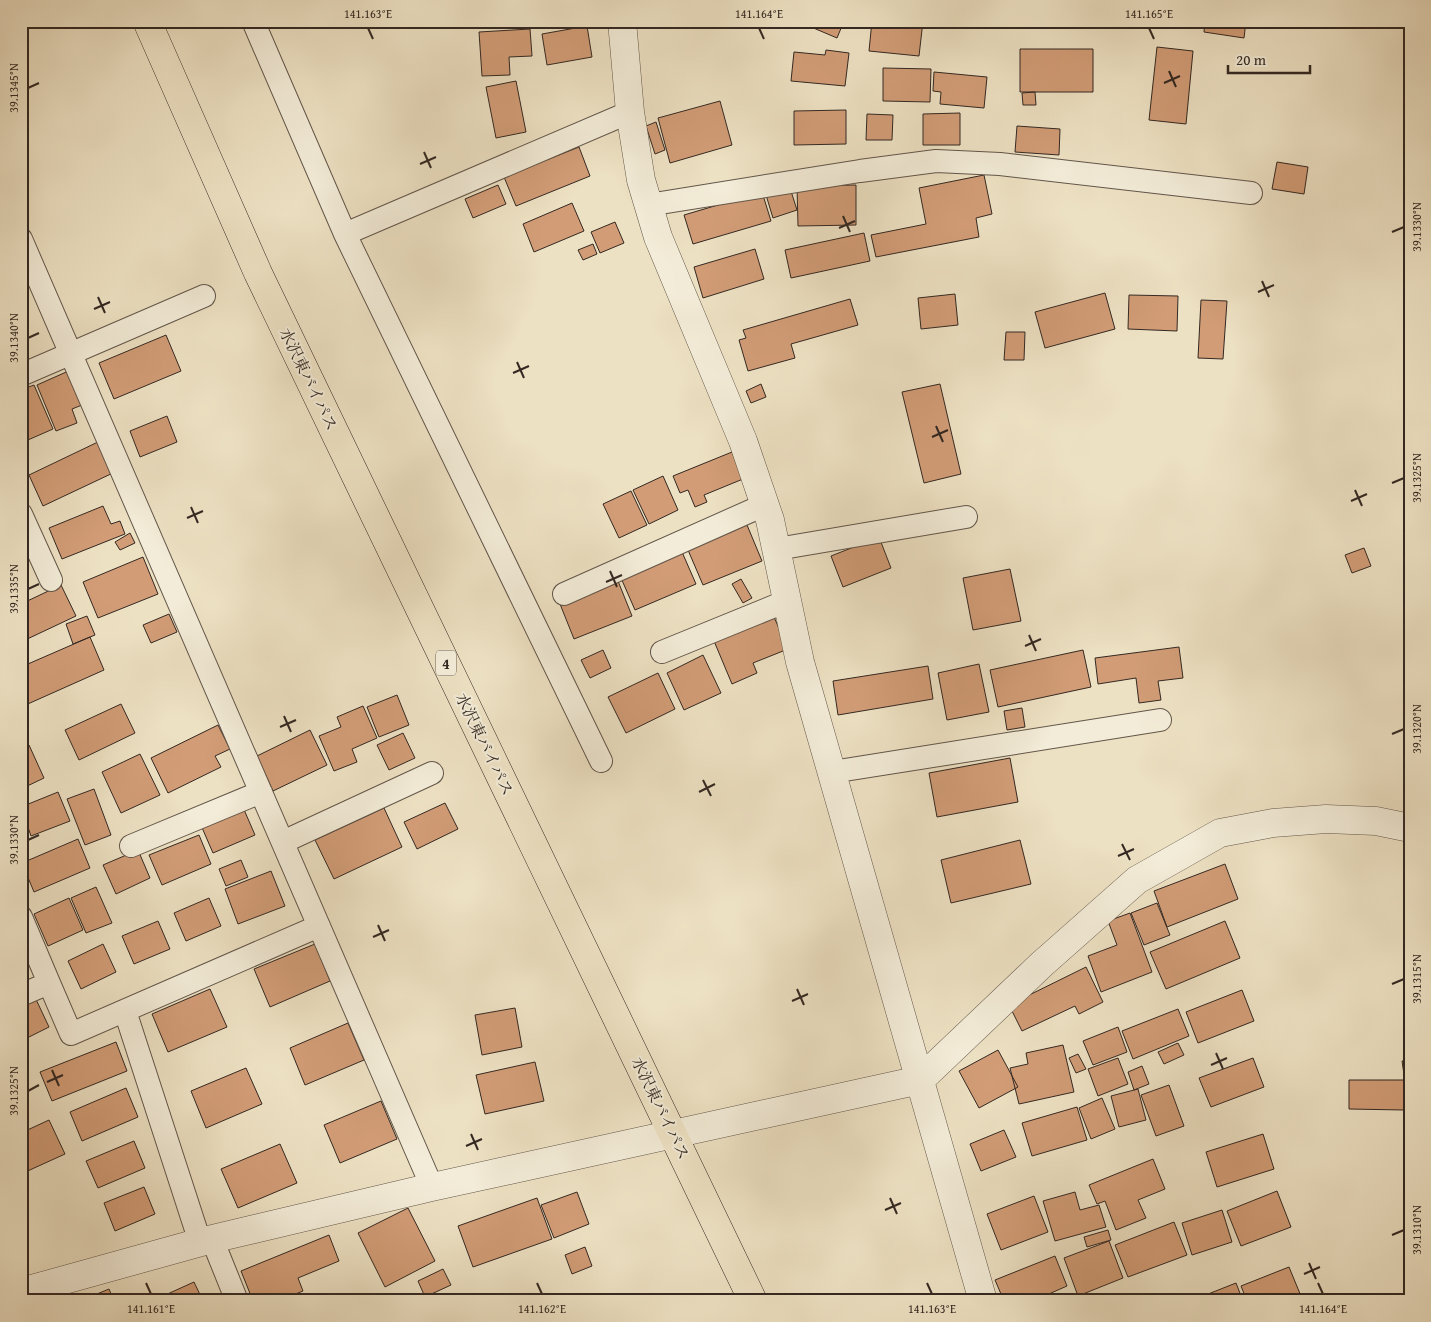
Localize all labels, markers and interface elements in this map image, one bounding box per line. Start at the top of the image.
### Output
text: 141.163°E [344,5,392,22]
text: 141.164°E [735,5,783,22]
text: 141.165°E [1125,5,1173,22]
scale bar [1228,42,1311,74]
text: 20 m [1236,49,1267,70]
text: 39.1345°N [5,63,22,113]
text: 39.1330°N [1408,202,1425,252]
text: 39.1340°N [5,313,22,363]
street label: 水沢東バイパス [274,324,344,434]
text: 39.1325°N [1408,453,1425,503]
text: 39.1335°N [5,564,22,614]
road number: 4 [436,650,456,676]
street label: 水沢東バイパス [450,689,520,799]
text: 39.1320°N [1408,704,1425,754]
text: 39.1330°N [5,815,22,865]
text: 39.1315°N [1408,954,1425,1004]
street label: 水沢東バイパス [626,1053,696,1163]
text: 39.1325°N [5,1066,22,1116]
text: 39.1310°N [1408,1205,1425,1255]
text: 141.161°E [127,1300,175,1317]
text: 141.162°E [518,1300,566,1317]
text: 141.163°E [908,1300,956,1317]
text: 141.164°E [1299,1300,1347,1317]

